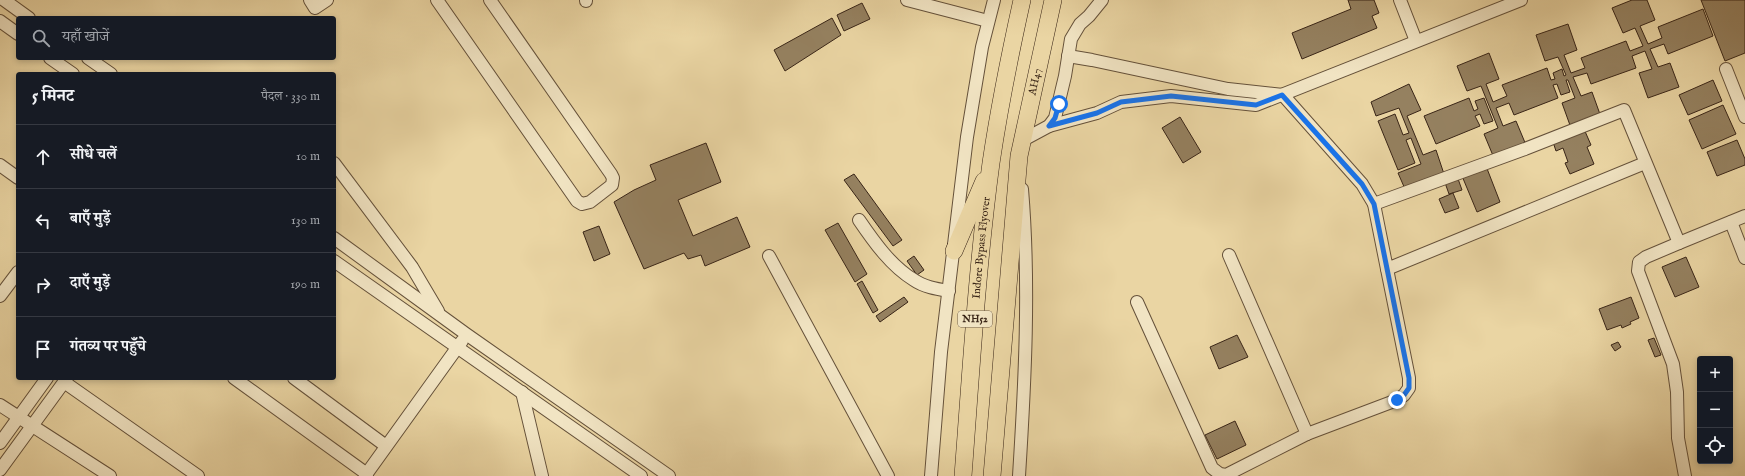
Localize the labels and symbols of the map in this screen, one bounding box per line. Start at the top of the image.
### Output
street label: AH47 [1025,67,1045,98]
route start [1050,95,1068,113]
street label: Indore Bypass Flyover [970,196,994,299]
road number: NH52 [958,311,992,327]
route end [1388,391,1406,409]

